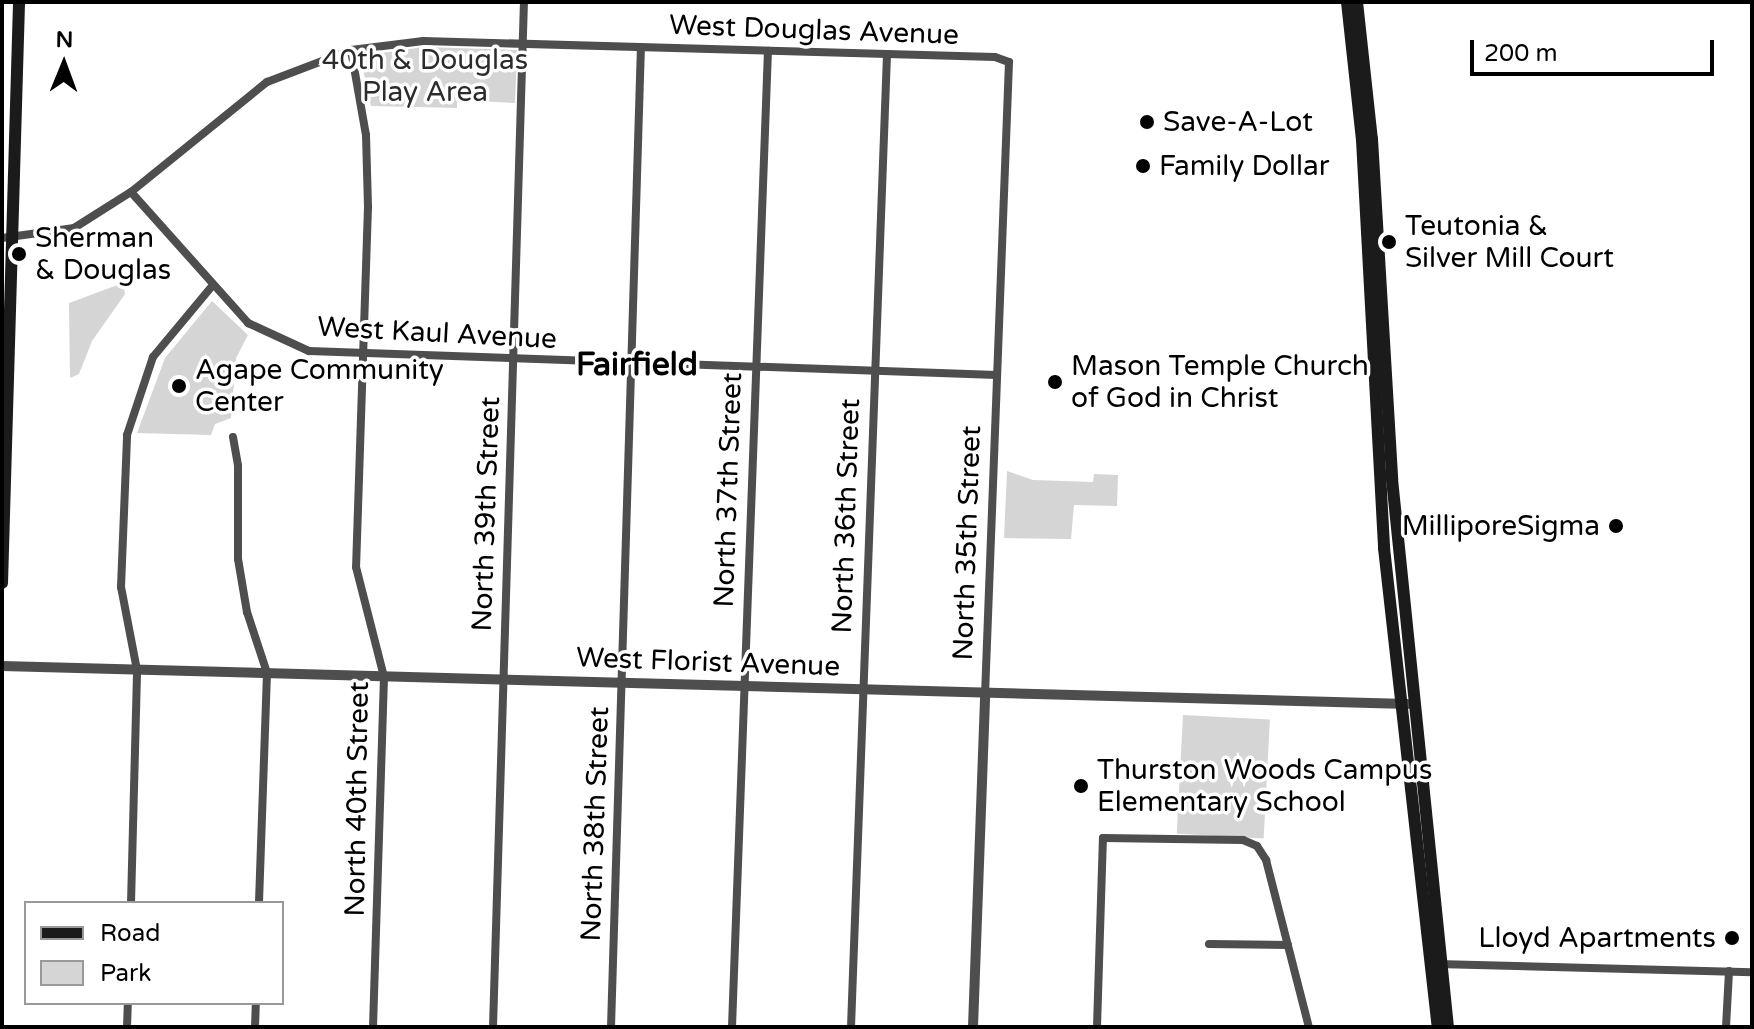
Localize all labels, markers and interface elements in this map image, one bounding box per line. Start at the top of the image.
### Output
street label: West Douglas Avenue [668,8,960,52]
north arrow [24,24,104,104]
scale bar [1474,24,1718,74]
text: N [55,27,73,53]
text: 200 m [1484,39,1558,68]
park label: 40th & Douglas Play Area [322,43,528,109]
place label: Save-A-Lot [1163,105,1313,139]
marker: Save-A-Lot [1138,113,1156,131]
place label: Family Dollar [1159,149,1330,183]
marker: Family Dollar [1134,157,1152,175]
place label: Teutonia & Silver Mill Court [1405,209,1614,275]
place label: Sherman & Douglas [35,221,171,287]
marker: Teutonia & Silver Mill Court [1380,233,1398,251]
marker: Sherman & Douglas [10,245,28,263]
street label: West Kaul Avenue [316,310,558,356]
district label: Fairfield [576,346,698,384]
place label: Mason Temple Church of God in Christ [1071,349,1369,415]
place label: Agape Community Center [195,353,444,419]
street label: North 37th Street [707,372,749,608]
marker: Mason Temple Church of God in Christ [1046,373,1064,391]
marker: Agape Community Center [170,377,188,395]
street label: North 39th Street [465,396,507,632]
street label: North 36th Street [825,398,867,634]
street label: North 35th Street [946,425,988,661]
place label: MilliporeSigma [1402,509,1600,543]
marker: MilliporeSigma [1607,517,1625,535]
street label: West Florist Avenue [575,641,841,683]
street label: North 40th Street [338,681,376,917]
street label: North 38th Street [574,706,616,942]
place label: Thurston Woods Campus Elementary School [1097,753,1432,819]
marker: Thurston Woods Campus Elementary School [1072,777,1090,795]
legend [24,901,284,1005]
text: Road [100,919,160,948]
place label: Lloyd Apartments [1478,921,1716,955]
marker: Lloyd Apartments [1723,929,1741,947]
text: Park [100,959,151,988]

